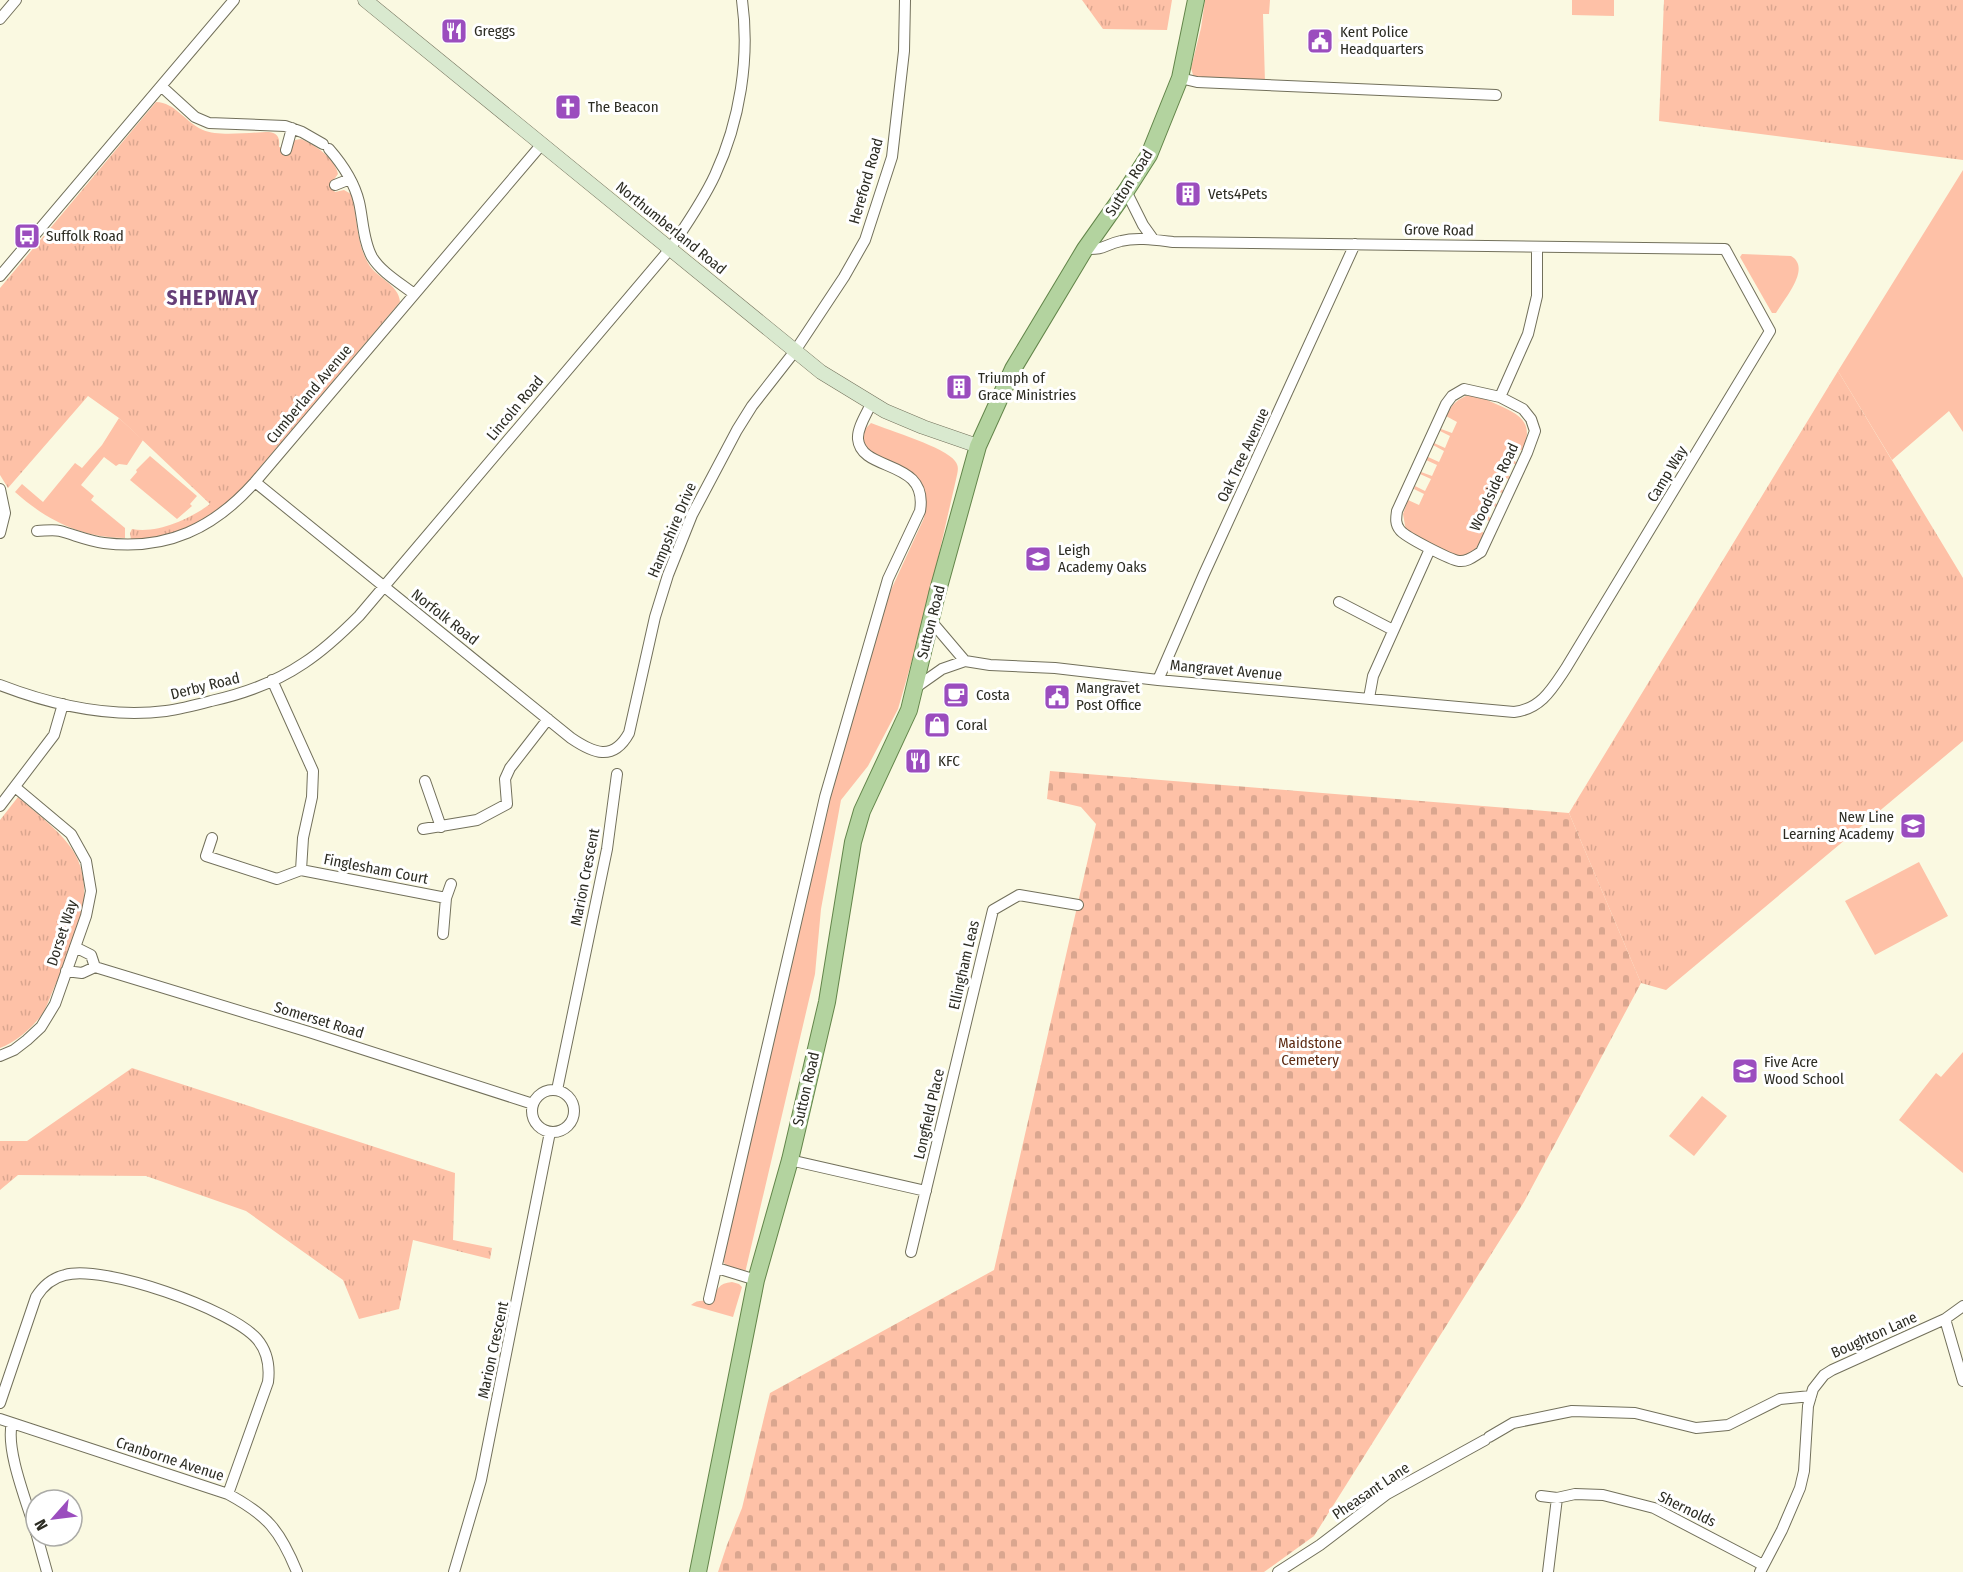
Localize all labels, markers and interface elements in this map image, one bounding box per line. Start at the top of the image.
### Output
restaurant icon: Greggs [439,16,469,46]
place label: Greggs [474,22,515,40]
place label: Kent Police Headquarters [1340,23,1424,58]
public building icon: Kent Police Headquarters [1305,26,1335,56]
church icon: The Beacon [553,92,583,122]
place label: The Beacon [588,98,659,116]
street label: Hereford Road [845,136,887,226]
street label: Sutton Road [1101,146,1157,220]
street label: Northumberland Road [612,178,730,278]
building icon: Vets4Pets [1173,179,1203,209]
place label: Vets4Pets [1208,185,1267,203]
street label: Grove Road [1404,220,1474,240]
bus stop icon: Suffolk Road [12,221,42,251]
place label: Suffolk Road [46,227,124,245]
district label: SHEPWAY [166,285,260,311]
street label: Cumberland Avenue [263,341,355,447]
place label: Triumph of Grace Ministries [978,369,1076,404]
street label: Lincoln Road [483,372,547,444]
building icon: Triumph of Grace Ministries [944,372,974,402]
street label: Oak Tree Avenue [1213,405,1273,505]
street label: Woodside Road [1466,440,1522,534]
street label: Camp Way [1643,442,1691,505]
street label: Hampshire Drive [644,480,700,580]
place label: Leigh Academy Oaks [1058,541,1147,576]
school or university icon: Leigh Academy Oaks [1023,544,1053,574]
street label: Sutton Road [913,583,949,661]
street label: Norfolk Road [408,585,482,649]
street label: Mangravet Avenue [1169,656,1283,684]
street label: Derby Road [169,669,241,703]
place label: Mangravet Post Office [1076,679,1142,714]
cafe icon: Costa [941,680,971,710]
public building icon: Mangravet Post Office [1042,682,1072,712]
place label: Costa [976,686,1010,704]
shop icon: Coral [922,710,952,740]
place label: Coral [956,716,987,734]
restaurant icon: KFC [903,746,933,776]
place label: KFC [938,752,960,770]
place label: New Line Learning Academy [1783,808,1894,843]
school or university icon: New Line Learning Academy [1898,811,1928,841]
street label: Marion Crescent [567,827,603,927]
street label: Finglesham Court [322,850,430,888]
street label: Dorset Way [43,897,81,968]
street label: Ellingham Leas [945,919,983,1011]
street label: Somerset Road [272,998,366,1042]
park label: Maidstone Cemetery [1278,1034,1342,1069]
street label: Sutton Road [789,1050,823,1128]
place label: Five Acre Wood School [1764,1053,1844,1088]
school or university icon: Five Acre Wood School [1730,1056,1760,1086]
street label: Longfield Place [910,1067,948,1161]
street label: Marion Crescent [474,1300,512,1400]
street label: Boughton Lane [1828,1308,1920,1362]
street label: Cranborne Avenue [114,1433,226,1485]
street label: Pheasant Lane [1329,1459,1413,1523]
street label: Shernolds [1655,1487,1719,1531]
north arrow [24,1488,84,1548]
text: N [31,1516,52,1534]

